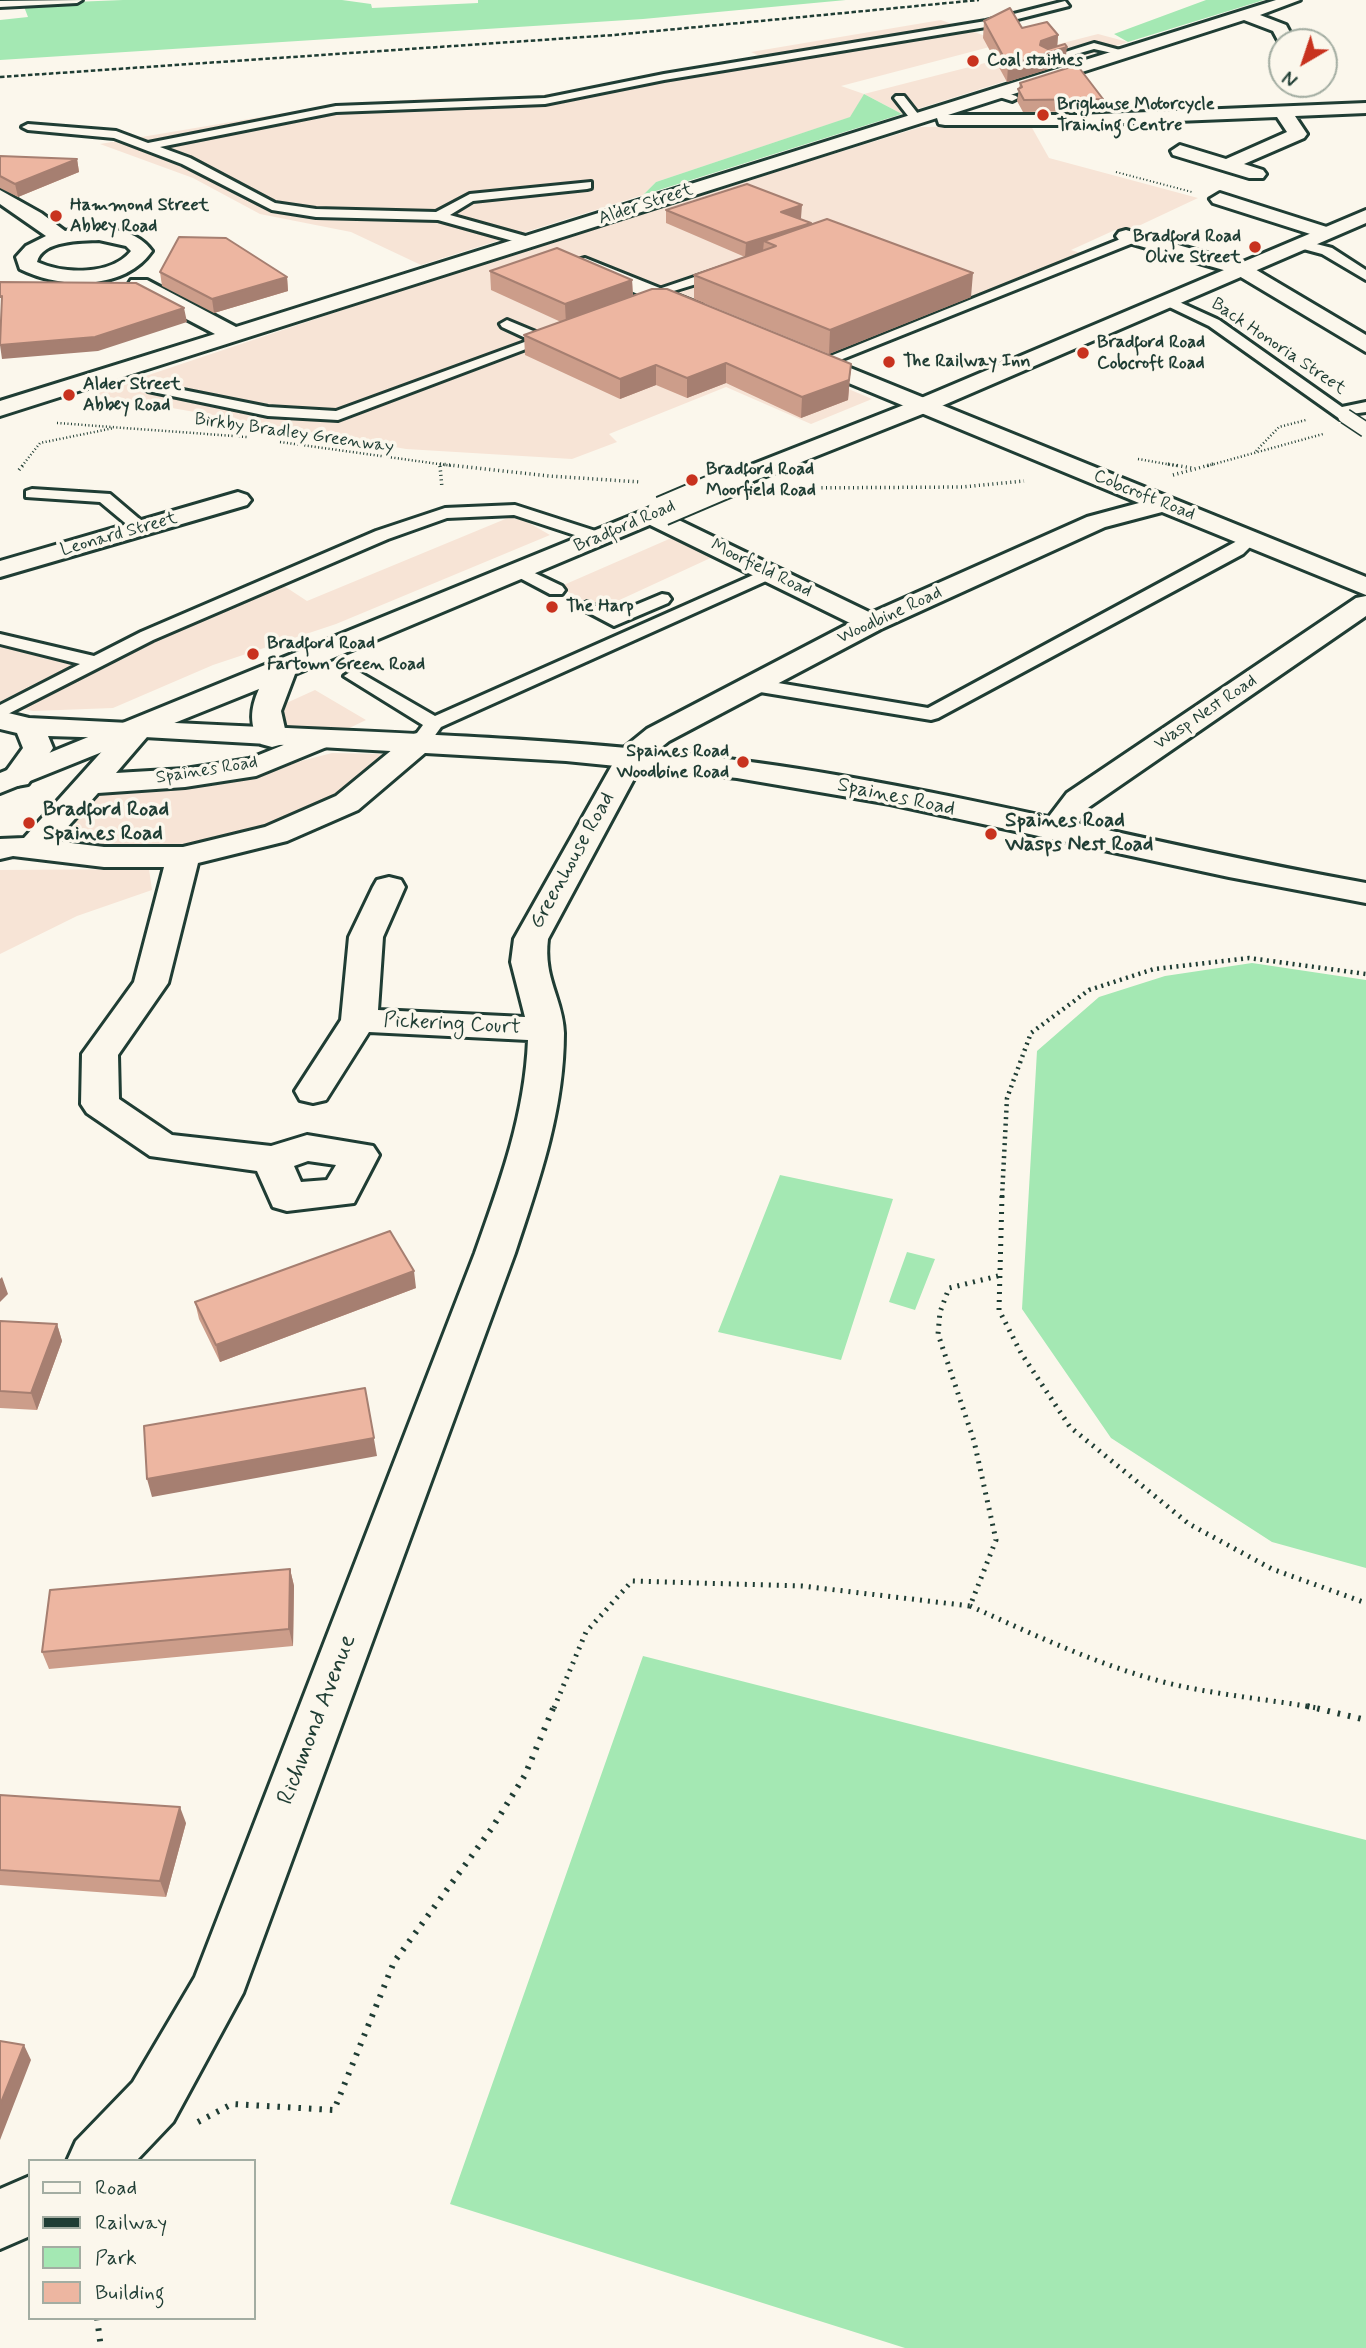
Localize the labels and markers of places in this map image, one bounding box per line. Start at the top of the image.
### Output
place label: Coal staithes [987,50,1083,72]
marker: Coal staithes [965,53,981,69]
place label: Brighouse Motorcycle Training Centre [1057,94,1215,136]
marker: Brighouse Motorcycle Training Centre [1035,107,1051,123]
place label: Hammond Street Abbey Road [70,195,209,238]
marker: Hammond Street Abbey Road [48,208,64,224]
place label: Bradford Road Olive Street [1133,226,1241,268]
marker: Bradford Road Olive Street [1247,239,1263,255]
place label: Bradford Road Cobcroft Road [1097,332,1205,374]
marker: Bradford Road Cobcroft Road [1075,345,1091,361]
place label: The Railway Inn [903,351,1031,373]
marker: The Railway Inn [881,354,897,370]
place label: Alder Street Abbey Road [83,374,181,416]
marker: Alder Street Abbey Road [61,387,77,403]
place label: Bradford Road Moorfield Road [706,459,816,502]
marker: Bradford Road Moorfield Road [684,472,700,488]
place label: The Harp [566,596,634,618]
marker: The Harp [544,599,560,615]
place label: Bradford Road Fartown Green Road [267,633,425,676]
marker: Bradford Road Fartown Green Road [245,646,261,662]
place label: Spaines Road Woodbine Road [616,741,729,784]
marker: Spaines Road Woodbine Road [735,754,751,770]
place label: Bradford Road Spaines Road [43,798,169,848]
place label: Spaines Road Wasps Nest Road [1005,809,1153,859]
marker: Bradford Road Spaines Road [21,815,37,831]
marker: Spaines Road Wasps Nest Road [983,826,999,842]

